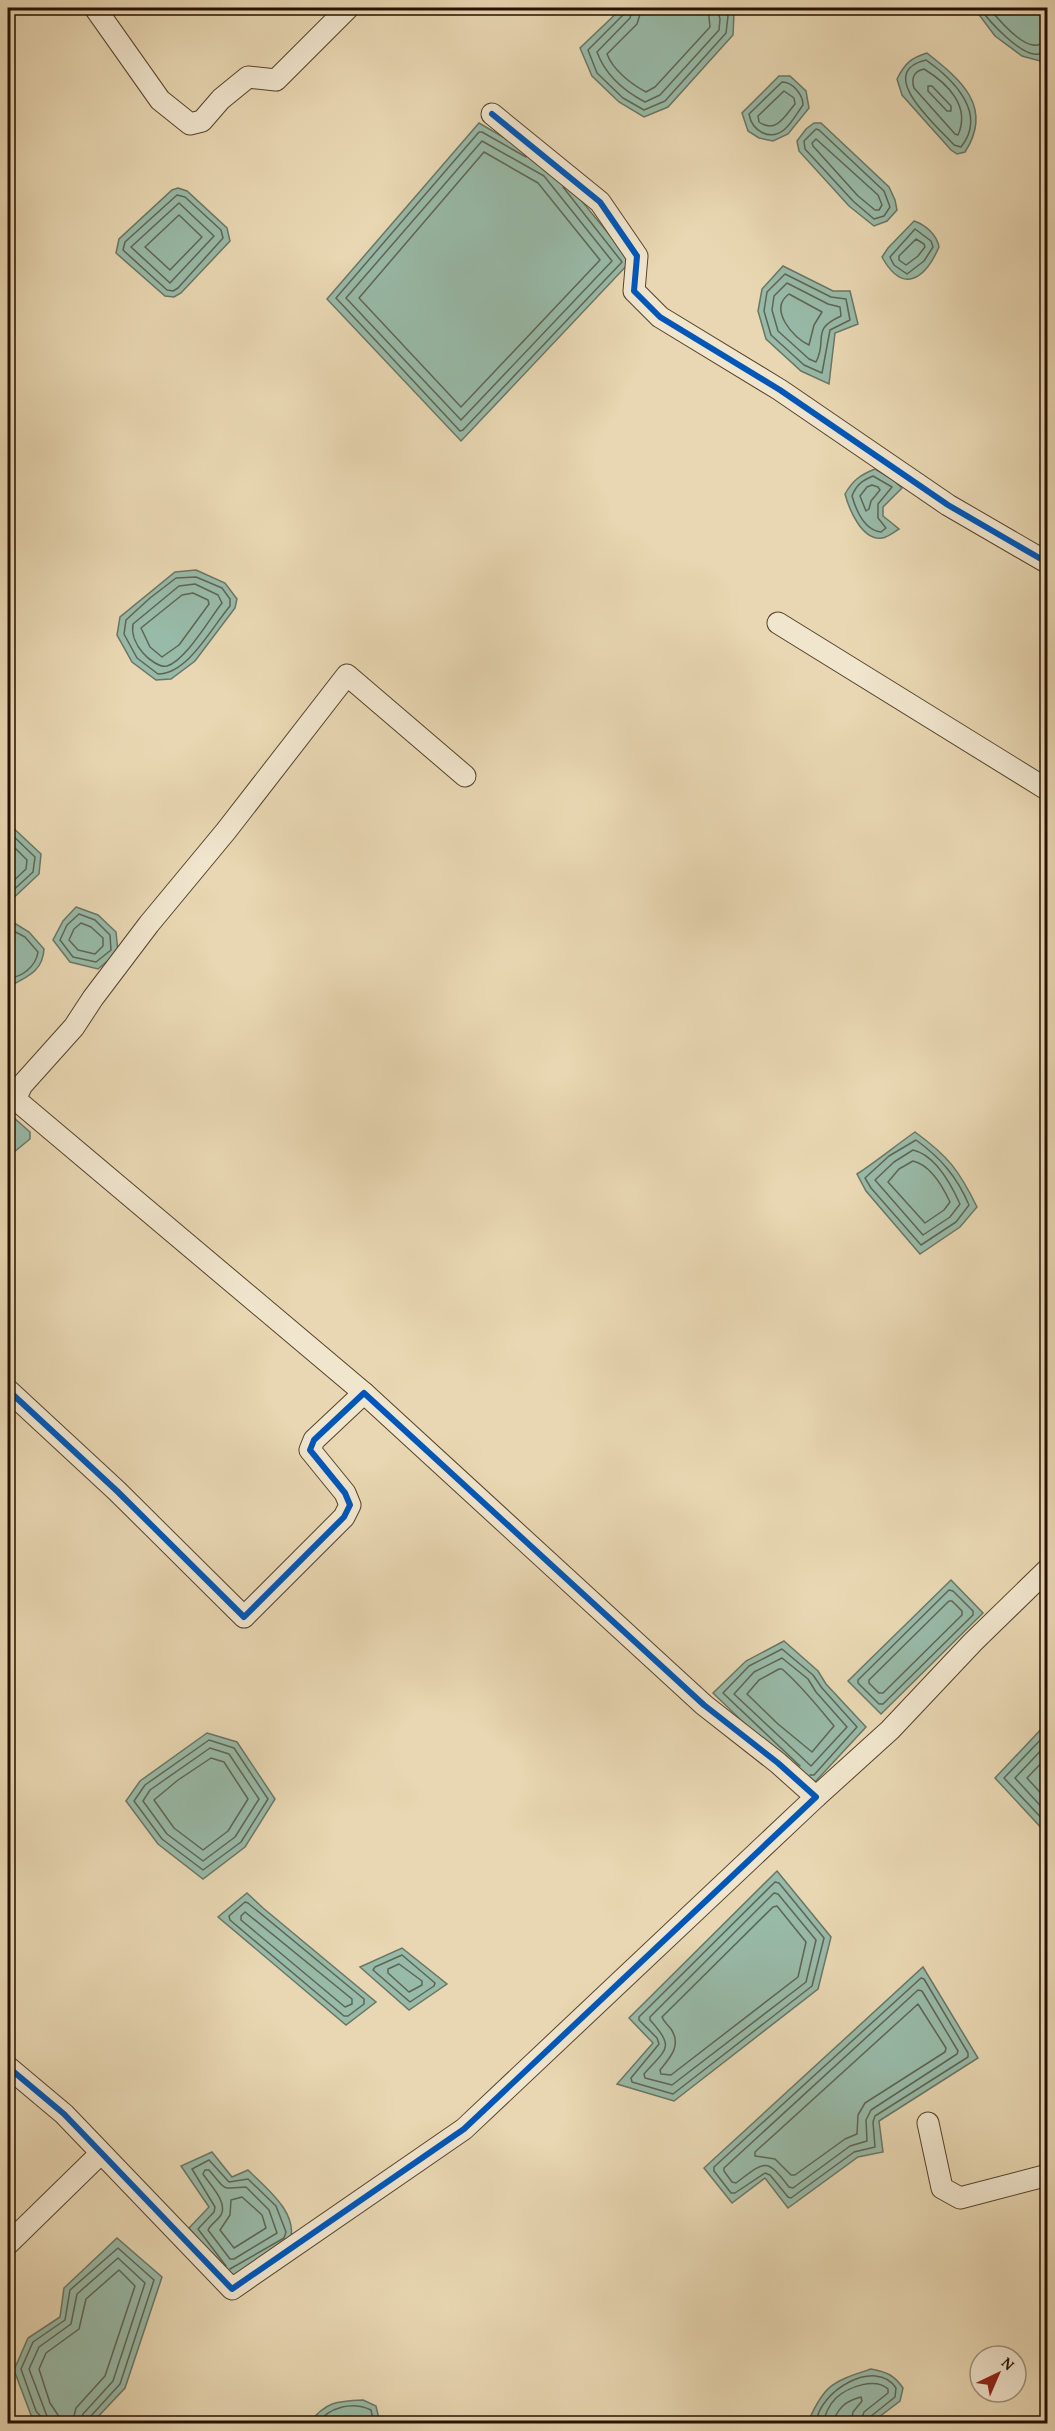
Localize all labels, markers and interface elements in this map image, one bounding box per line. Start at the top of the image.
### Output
north arrow [968,2344,1028,2404]
text: N [996,2351,1021,2376]

